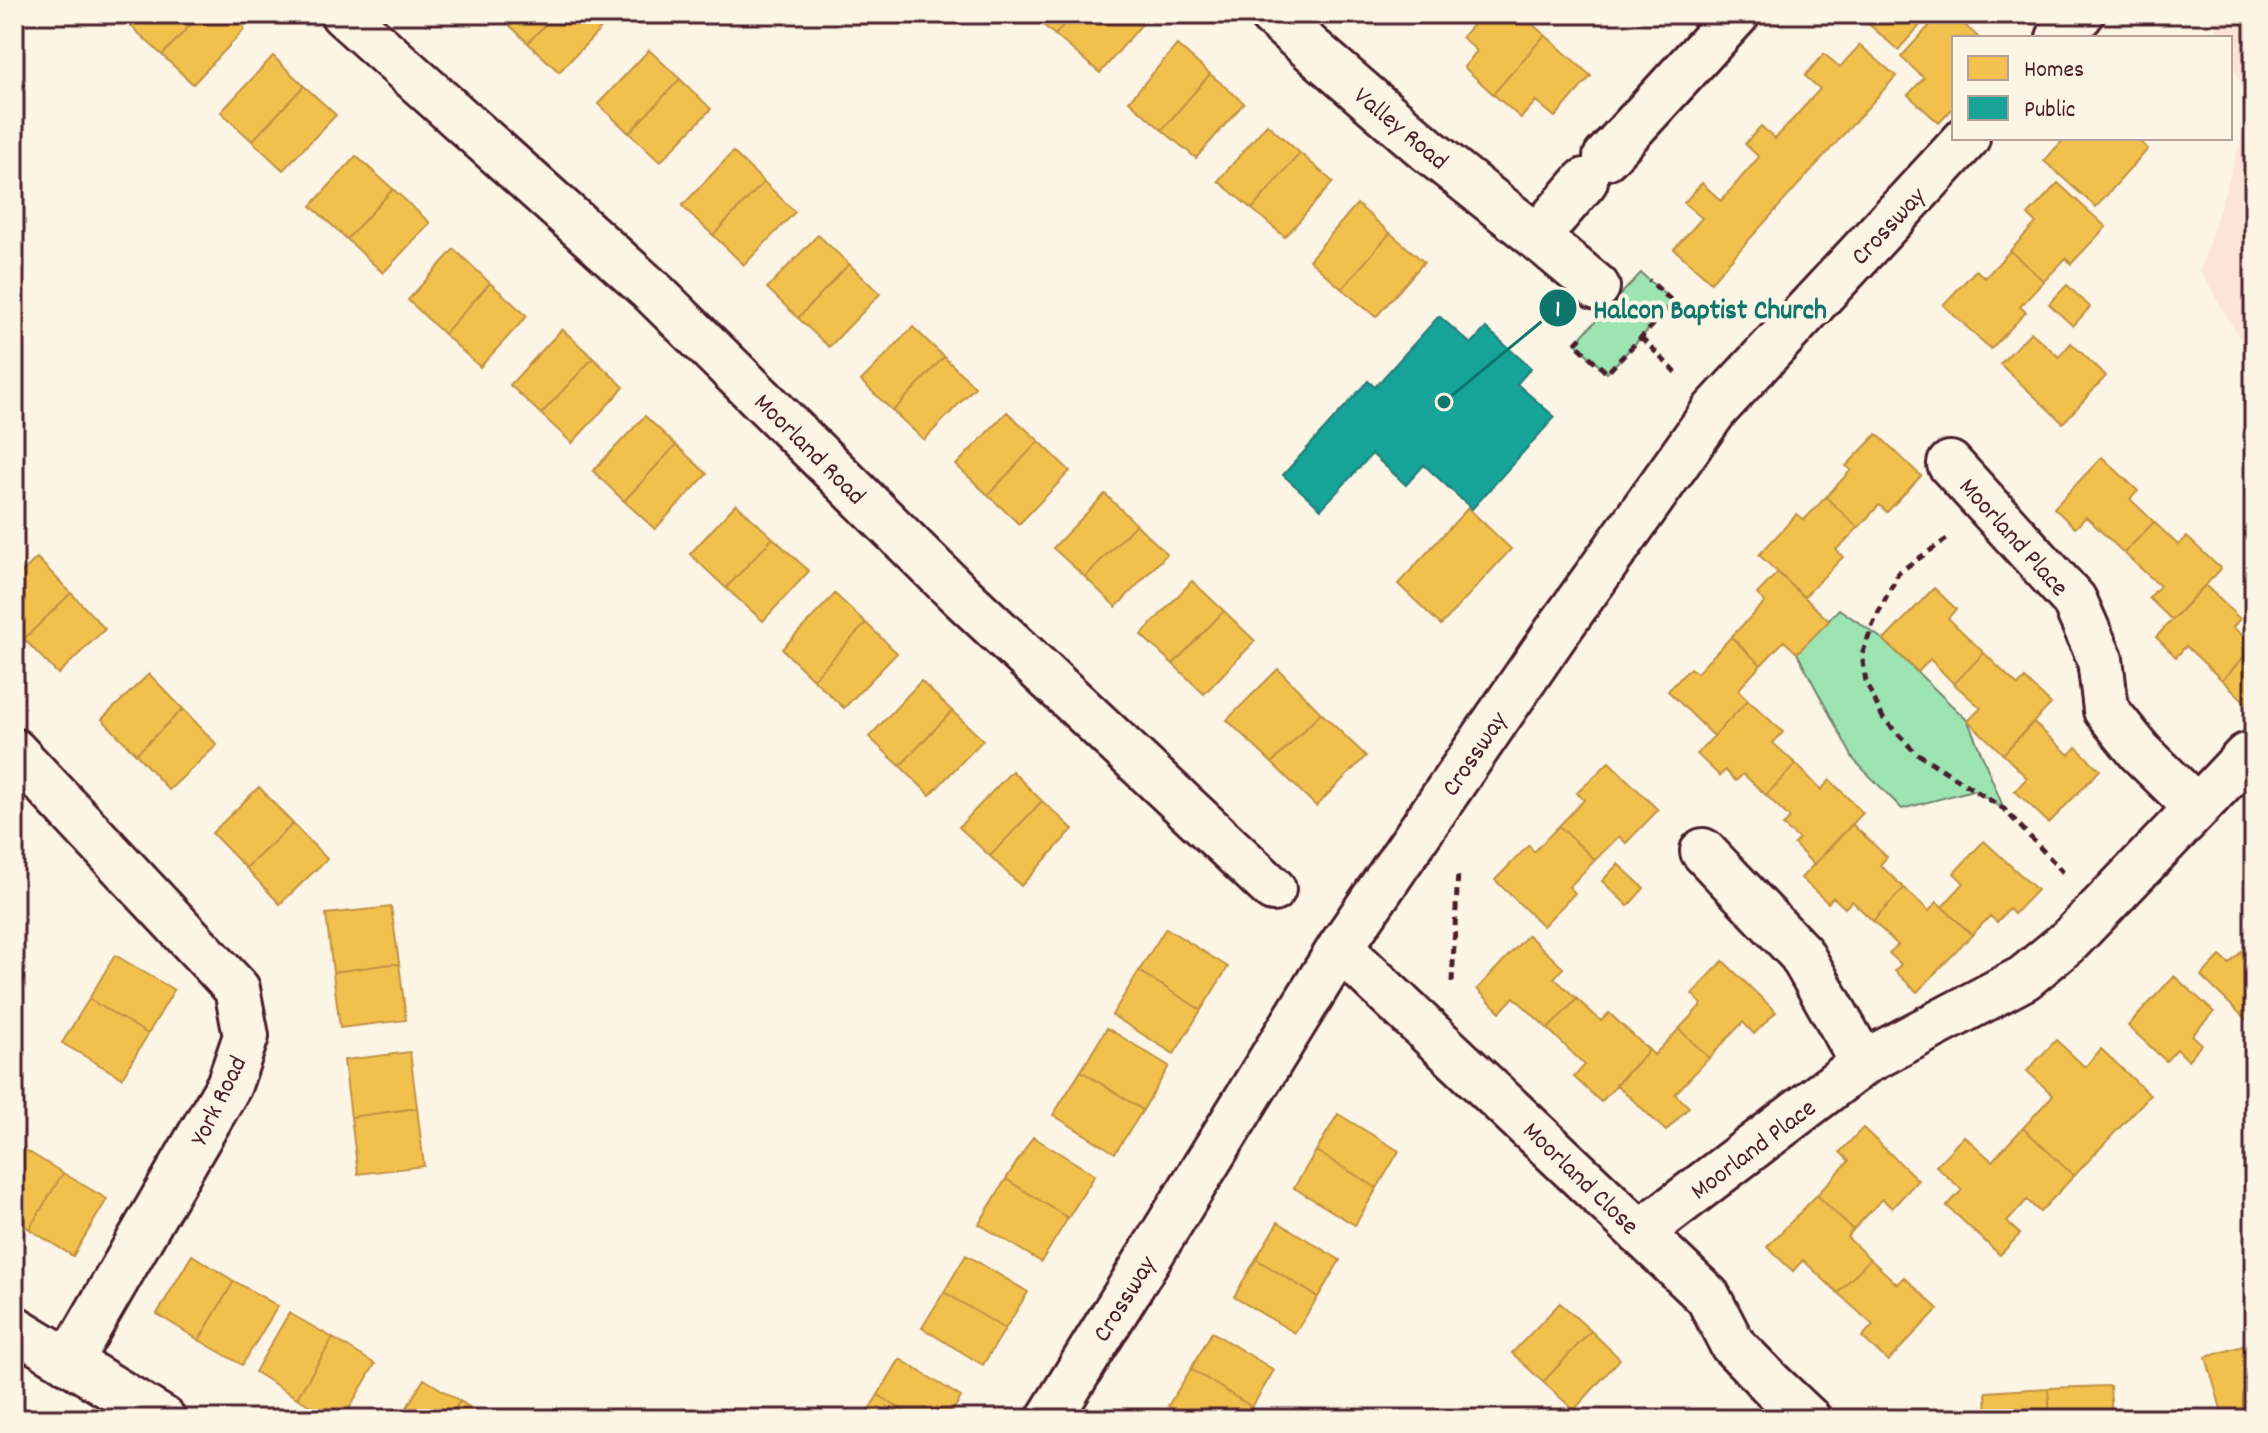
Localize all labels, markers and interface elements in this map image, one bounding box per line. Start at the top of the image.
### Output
legend [1952,36,2232,140]
text: Homes [2024,54,2084,88]
street label: Valley Road [1344,79,1455,180]
text: Public [2024,94,2075,128]
street label: Crossway [1843,180,1936,275]
callout: Halcon Baptist Church [1538,282,1843,334]
text: Halcon Baptist Church [1593,293,1827,333]
text: 1 [1555,294,1561,328]
street label: Moorland Road [744,386,873,515]
street label: Moorland Place [1949,471,2076,606]
street label: Crossway [1434,705,1518,805]
street label: York Road [182,1050,258,1153]
street label: Moorland Place [1684,1091,1825,1210]
street label: Moorland Close [1513,1114,1646,1245]
street label: Crossway [1085,1249,1167,1350]

